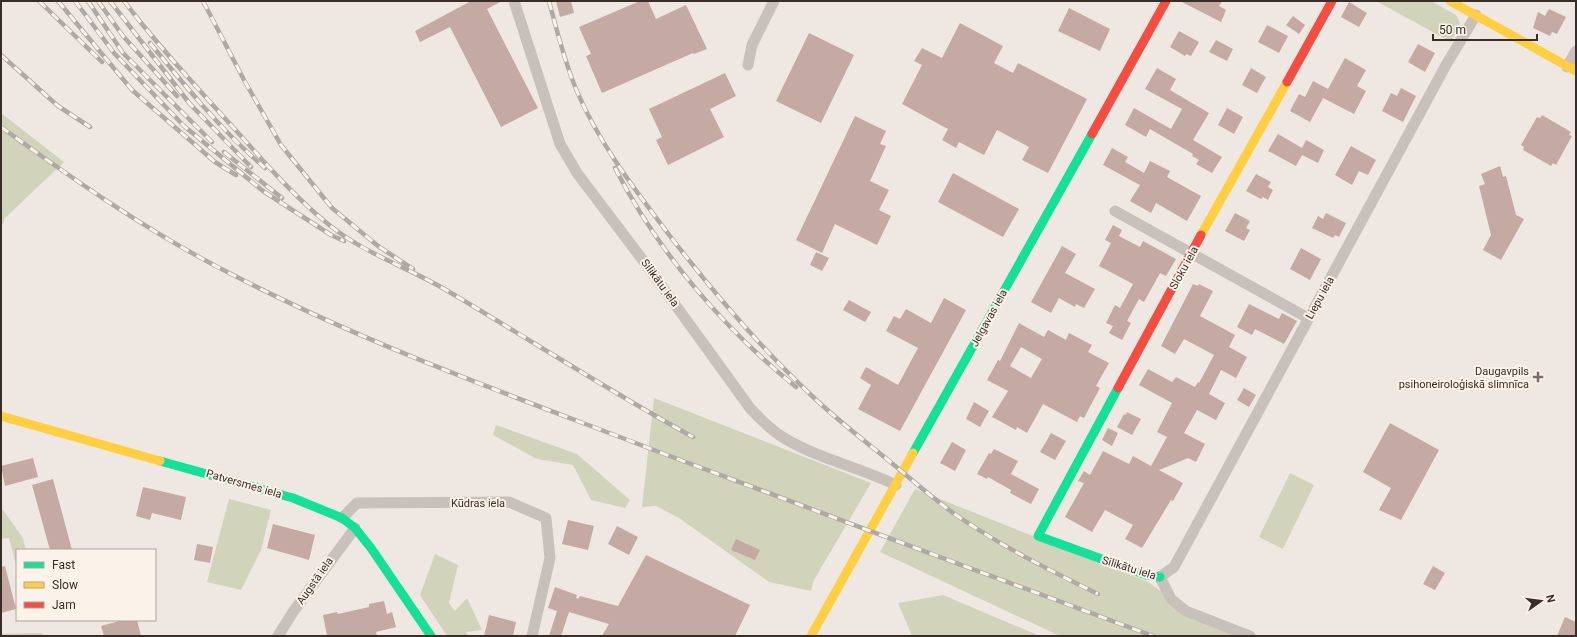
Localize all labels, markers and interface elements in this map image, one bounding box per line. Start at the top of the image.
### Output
scale bar [1433,16,1537,42]
text: 50 m [1439,23,1466,37]
street label: Sloku iela [1167,244,1201,292]
street label: Silikātu iela [638,257,682,309]
street label: Liepu iela [1303,274,1337,322]
street label: Jelgavas iela [968,287,1010,349]
place label: Daugavpils psihoneiroloģiskā slimnīca [1399,365,1529,391]
marker: Daugavpils psihoneiroloģiskā slimnīca [1532,371,1544,383]
street label: Patversmes iela [205,467,283,501]
street label: Kūdras iela [451,497,505,510]
legend [16,549,156,621]
street label: Silikātu iela [1100,554,1158,582]
street label: Augstā iela [294,555,336,607]
text: Fast [52,558,75,572]
text: Slow [52,578,78,592]
north arrow [1521,581,1561,621]
text: N [1543,593,1558,604]
text: Jam [52,598,76,612]

